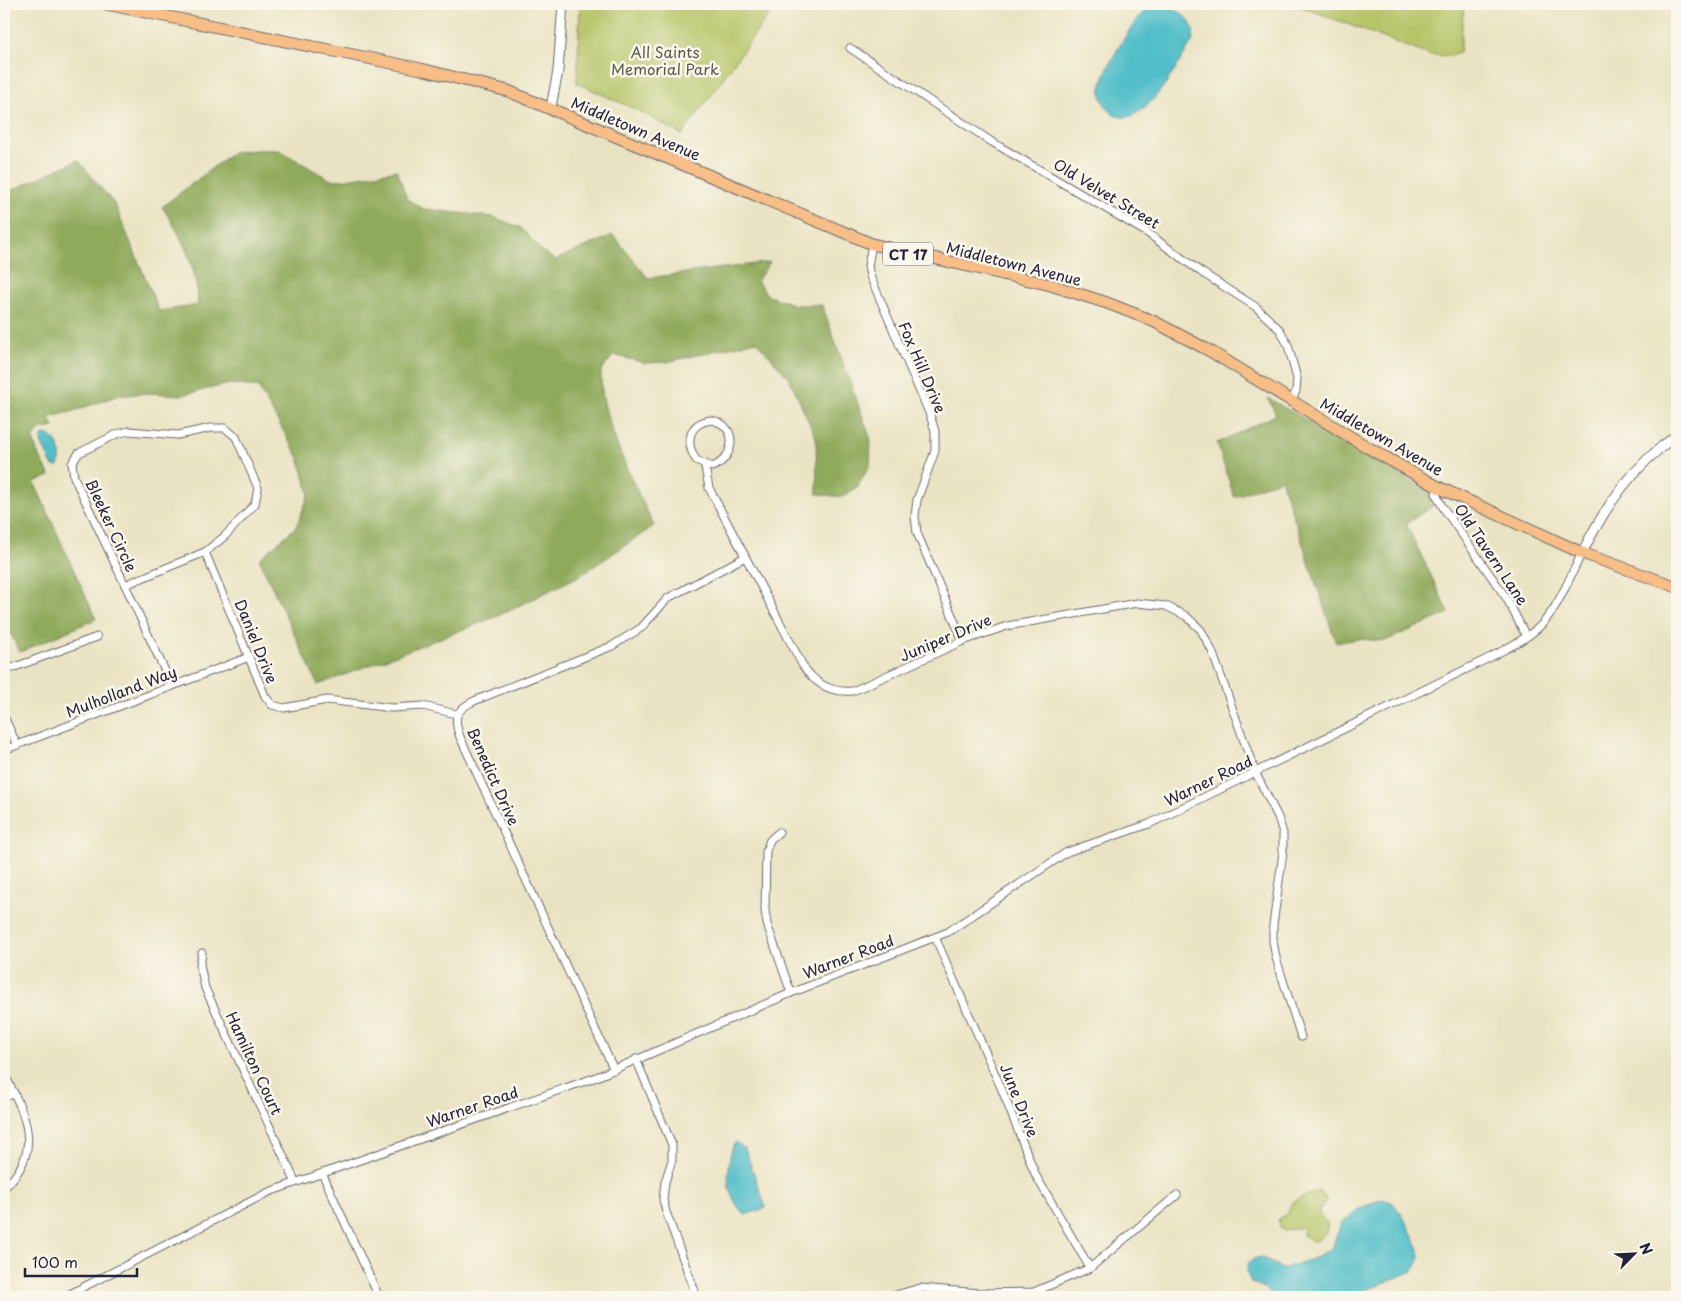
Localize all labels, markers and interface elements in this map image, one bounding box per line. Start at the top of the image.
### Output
park label: All Saints Memorial Park [611,40,719,80]
street label: Middletown Avenue [568,90,704,166]
street label: Old Velvet Street [1049,152,1165,234]
street label: Middletown Avenue [944,235,1084,291]
road number: CT 17 [883,242,933,266]
street label: Fox Hill Drive [893,318,953,416]
street label: Middletown Avenue [1316,391,1448,481]
street label: Bleeker Circle [80,475,144,575]
street label: Old Tavern Lane [1449,498,1535,610]
street label: Daniel Drive [230,596,284,686]
street label: Juniper Drive [895,607,995,667]
street label: Mulholland Way [62,659,180,723]
street label: Benedict Drive [462,723,526,829]
street label: Warner Road [1160,749,1256,811]
street label: Warner Road [799,928,897,984]
street label: Hamilton Court [221,1008,289,1118]
street label: June Drive [995,1060,1045,1140]
street label: Warner Road [423,1080,521,1132]
north arrow [1608,1228,1658,1278]
text: N [1634,1239,1658,1258]
scale bar [25,1246,138,1278]
text: 100 m [32,1250,78,1273]

